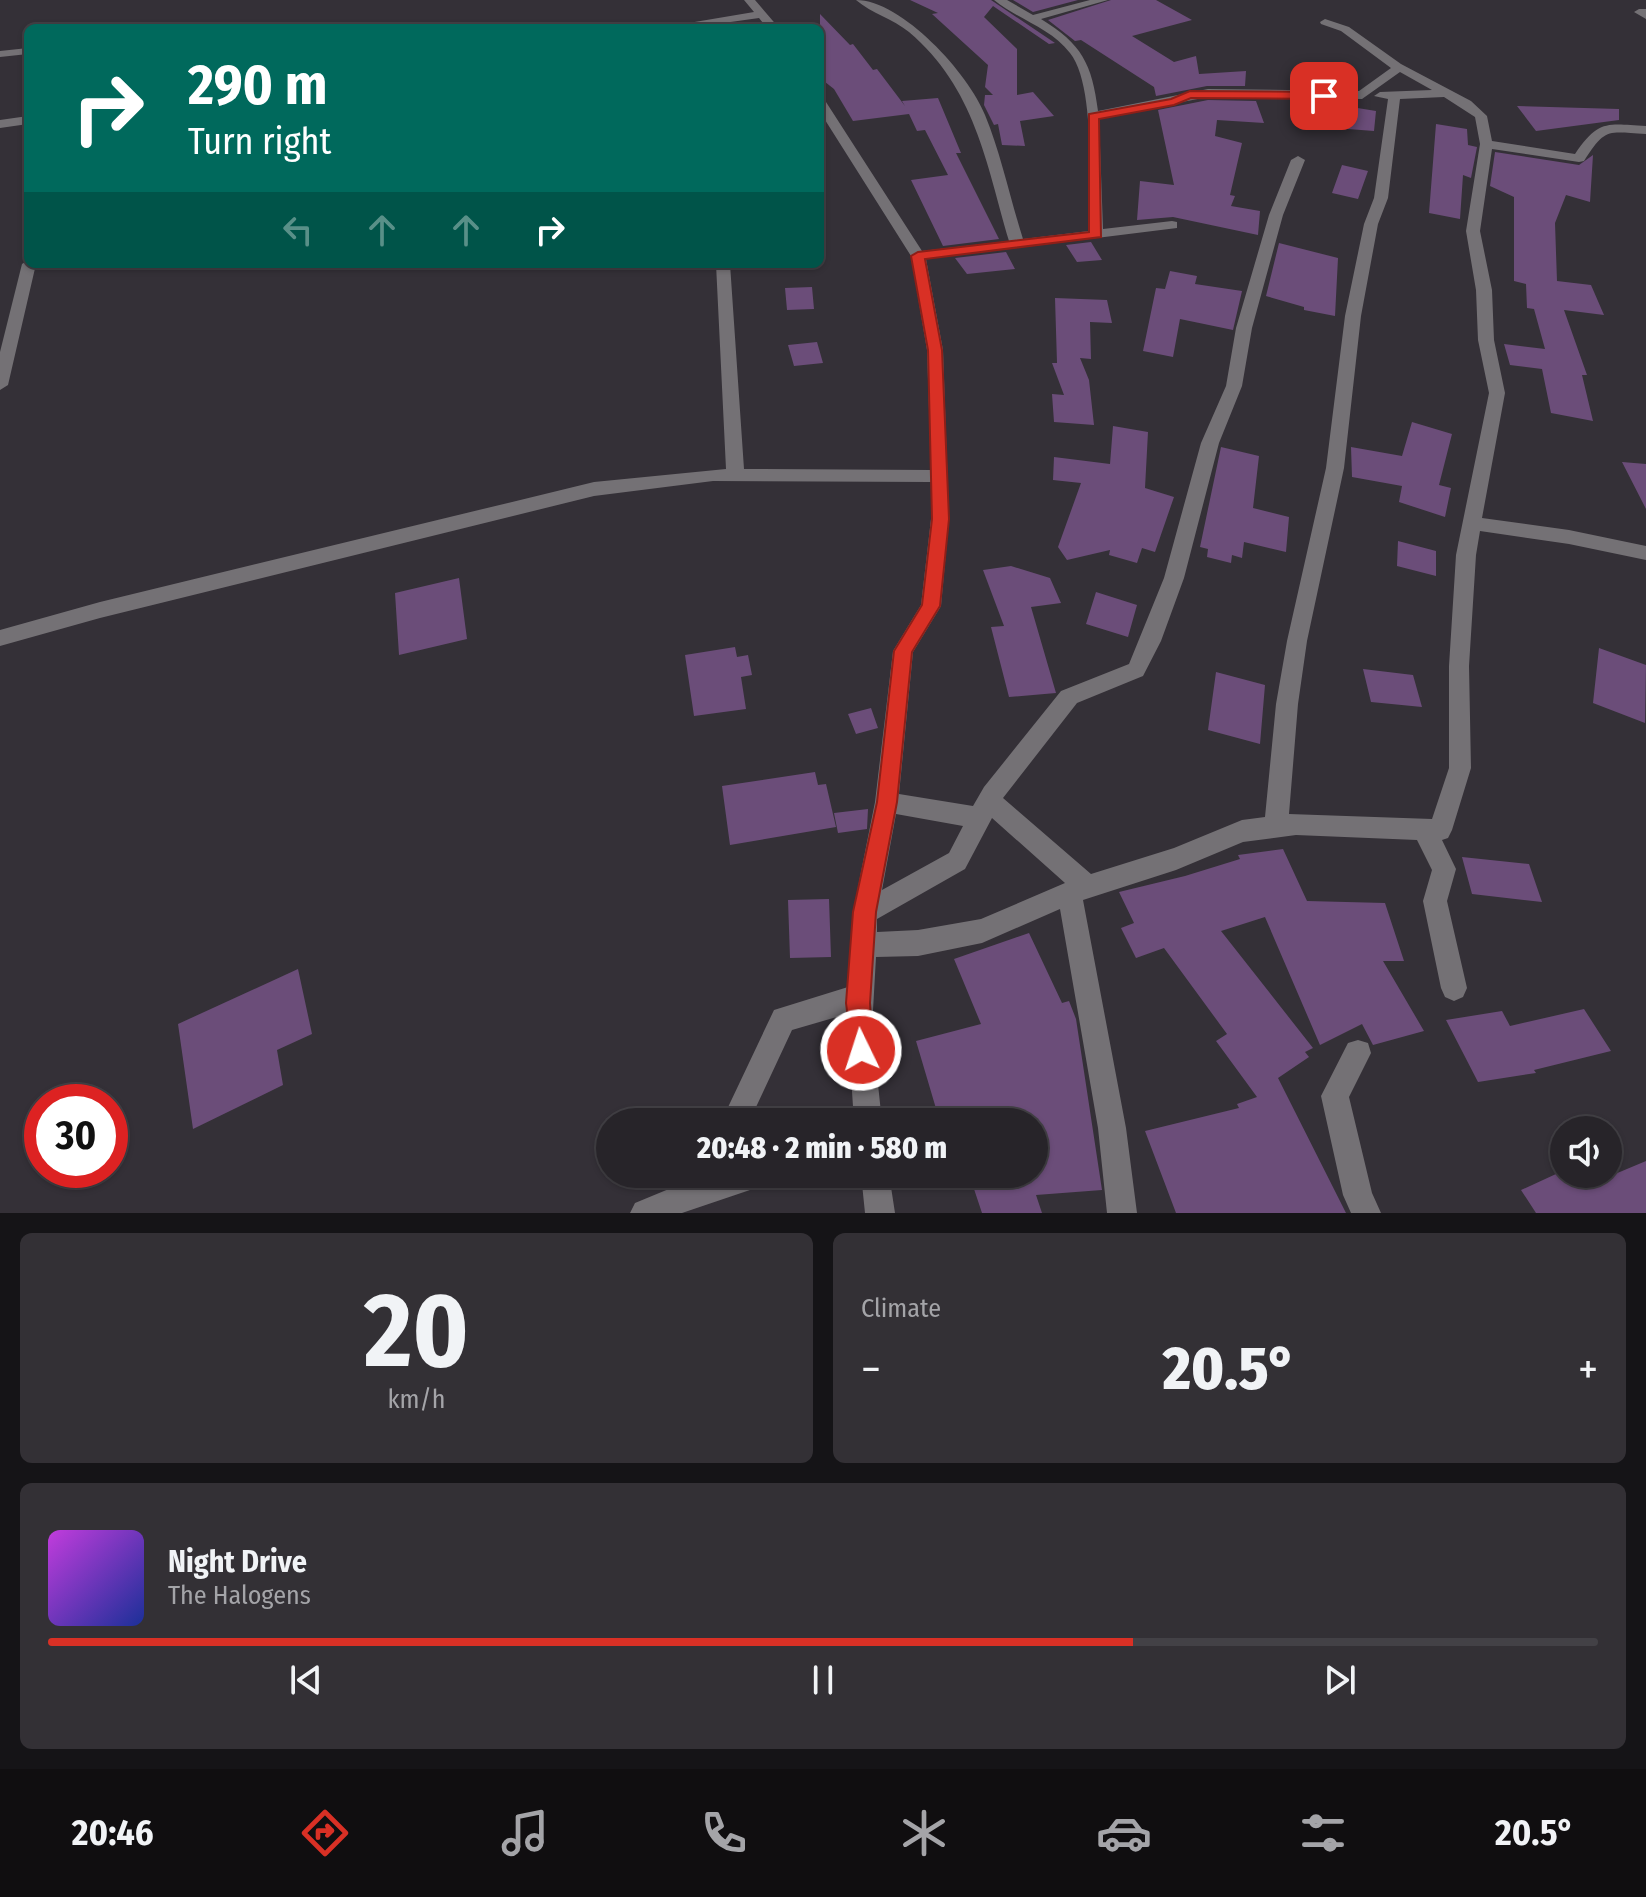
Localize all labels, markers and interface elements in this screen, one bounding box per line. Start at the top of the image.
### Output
text: 290 m [188,52,328,119]
icon: right [56,56,160,160]
pin [1290,62,1358,130]
icon: arrive [1302,74,1346,118]
text: Turn right [188,120,331,164]
icon: left [276,208,320,252]
icon: ahead [360,208,404,252]
icon: ahead [444,208,488,252]
icon: right [528,208,572,252]
position arrow [819,1008,903,1092]
speed limit sign: 30 [24,1084,128,1188]
map controls [1550,1116,1622,1188]
button: sound [1550,1116,1622,1188]
text: 20:48 · 2 min · 580 m [697,1130,947,1166]
text: 20 [364,1269,469,1394]
text: Climate [861,1293,941,1324]
text: 20.5° [1163,1333,1296,1405]
text: − [861,1343,881,1396]
text: + [1578,1343,1598,1396]
text: km/h [388,1384,445,1415]
text: Night Drive [168,1544,307,1580]
text: The Halogens [168,1580,311,1611]
icon: previous [284,1658,328,1702]
icon: pause [801,1658,845,1702]
icon: next [1318,1658,1362,1702]
icon: directions [297,1805,353,1861]
icon: music [497,1805,553,1861]
icon: phone [696,1805,752,1861]
icon: climate [896,1805,952,1861]
icon: car [1096,1805,1152,1861]
icon: filters [1295,1805,1351,1861]
text: 20:46 [72,1811,154,1855]
text: 20.5° [1495,1811,1574,1855]

